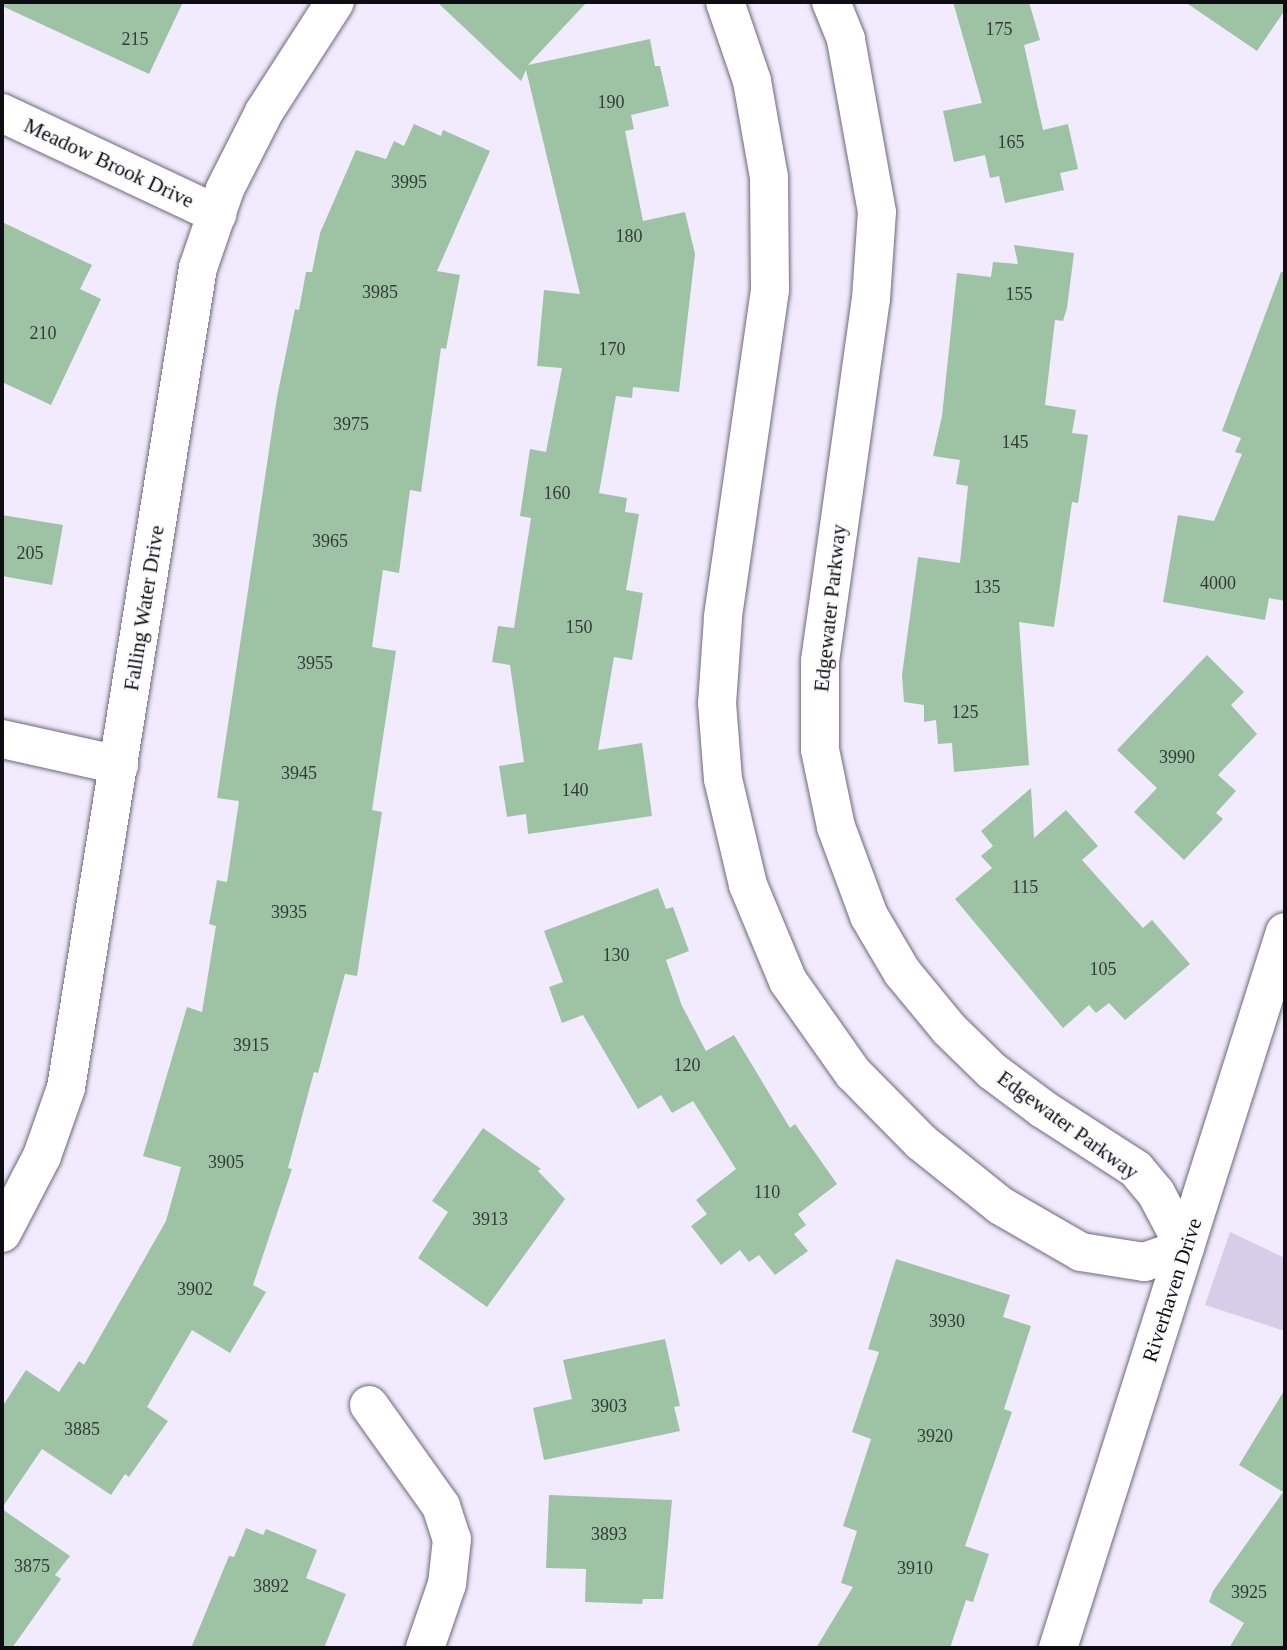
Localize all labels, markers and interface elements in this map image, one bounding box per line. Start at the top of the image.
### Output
house number: 175 [986,18,1012,40]
house number: 215 [121,28,148,50]
house number: 190 [598,91,624,113]
street label: Meadow Brook Drive [20,113,198,213]
house number: 165 [998,131,1024,153]
house number: 3995 [391,171,427,193]
house number: 180 [616,225,642,247]
house number: 3985 [362,281,398,303]
house number: 155 [1006,283,1032,305]
house number: 210 [30,322,57,344]
house number: 170 [598,338,626,360]
house number: 3975 [333,413,369,435]
house number: 145 [1002,431,1028,453]
house number: 160 [544,482,570,504]
street label: Falling Water Drive [118,523,170,693]
street label: Edgewater Parkway [809,523,851,693]
house number: 3965 [312,530,348,552]
house number: 205 [16,542,44,564]
house number: 4000 [1200,572,1236,594]
house number: 135 [974,576,1000,598]
house number: 150 [566,616,592,638]
house number: 3955 [297,652,333,674]
house number: 125 [952,701,978,723]
house number: 3990 [1159,746,1195,768]
house number: 3945 [281,762,317,784]
house number: 140 [562,779,588,801]
house number: 115 [1012,876,1038,898]
house number: 3935 [271,901,307,923]
house number: 130 [602,944,630,966]
house number: 105 [1090,958,1116,980]
house number: 3915 [233,1034,269,1056]
house number: 120 [674,1054,700,1076]
street label: Edgewater Parkway [992,1065,1144,1185]
house number: 3905 [208,1151,244,1173]
house number: 110 [754,1181,780,1203]
house number: 3913 [472,1208,508,1230]
street label: Riverhaven Drive [1137,1215,1207,1365]
house number: 3902 [177,1278,213,1300]
house number: 3930 [929,1310,965,1332]
house number: 3903 [591,1395,627,1417]
house number: 3885 [64,1418,100,1440]
house number: 3920 [917,1425,953,1447]
house number: 3893 [591,1523,627,1545]
house number: 3875 [14,1555,50,1577]
house number: 3910 [897,1557,933,1579]
house number: 3892 [253,1575,289,1597]
house number: 3925 [1231,1581,1267,1603]

